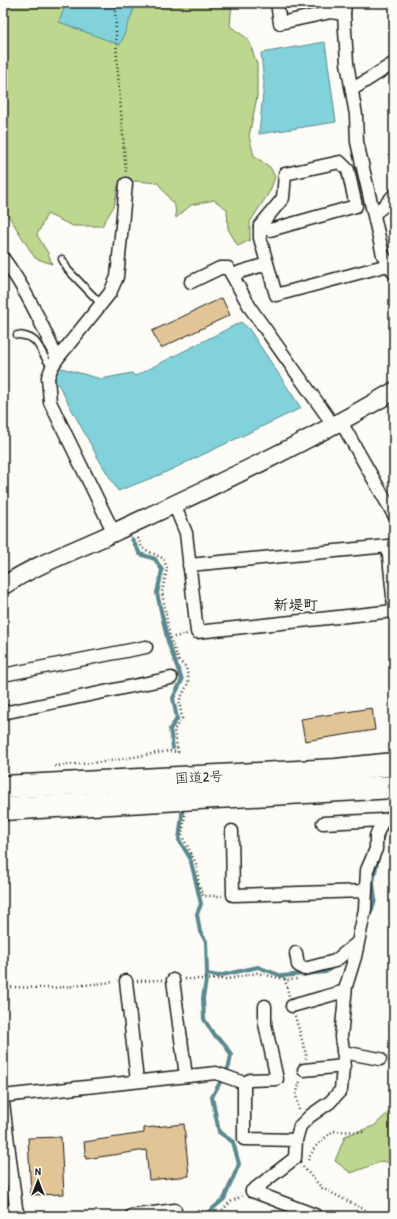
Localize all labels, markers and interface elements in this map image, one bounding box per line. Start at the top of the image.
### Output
district label: 新堤町 [273,594,319,615]
street label: 国道2号 [174,766,224,787]
north arrow [18,1161,58,1201]
text: N [35,1164,41,1178]

